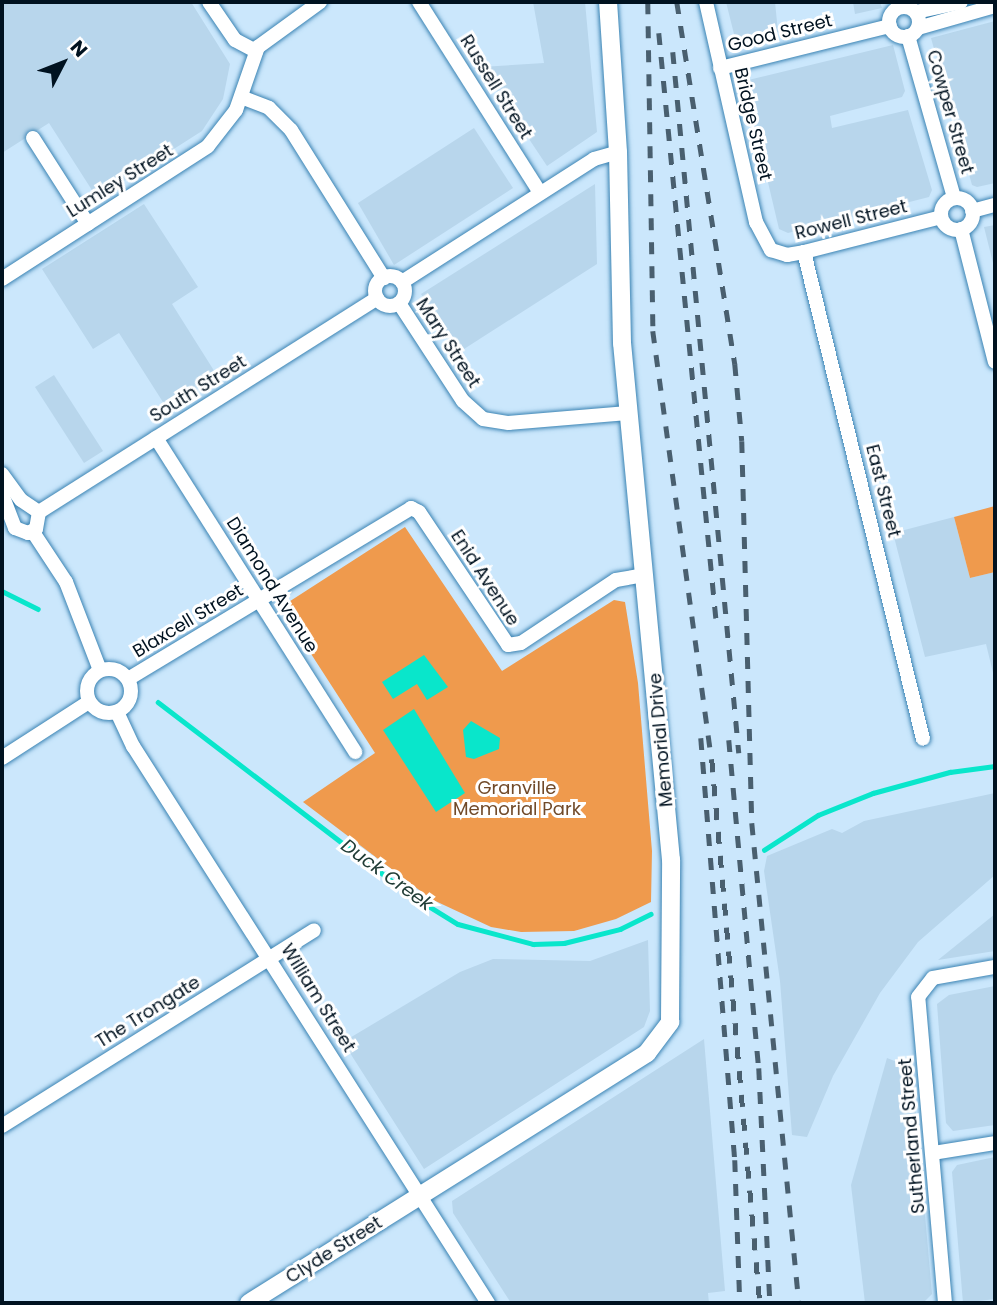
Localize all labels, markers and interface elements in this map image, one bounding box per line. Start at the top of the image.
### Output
street label: Good Street [726,10,834,56]
north arrow [28,28,98,98]
street label: Russell Street [455,31,537,143]
text: N [64,34,94,63]
street label: Cowper Street [922,48,978,176]
street label: Bridge Street [730,65,776,183]
street label: Lumley Street [63,140,177,222]
street label: Rowell Street [793,196,909,244]
street label: Mary Street [411,294,485,392]
street label: South Street [146,351,250,427]
street label: East Street [861,442,905,540]
street label: Diamond Avenue [222,513,322,657]
street label: Enid Avenue [446,526,524,630]
street label: Blaxcell Street [129,580,247,662]
street label: Memorial Drive [644,672,678,808]
park label: Granville Memorial Park [453,778,581,820]
water label: Duck Creek [337,834,437,916]
street label: William Street [276,940,360,1056]
street label: The Trongate [92,971,204,1053]
street label: Sutherland Street [894,1057,930,1215]
street label: Clyde Street [282,1212,386,1288]

